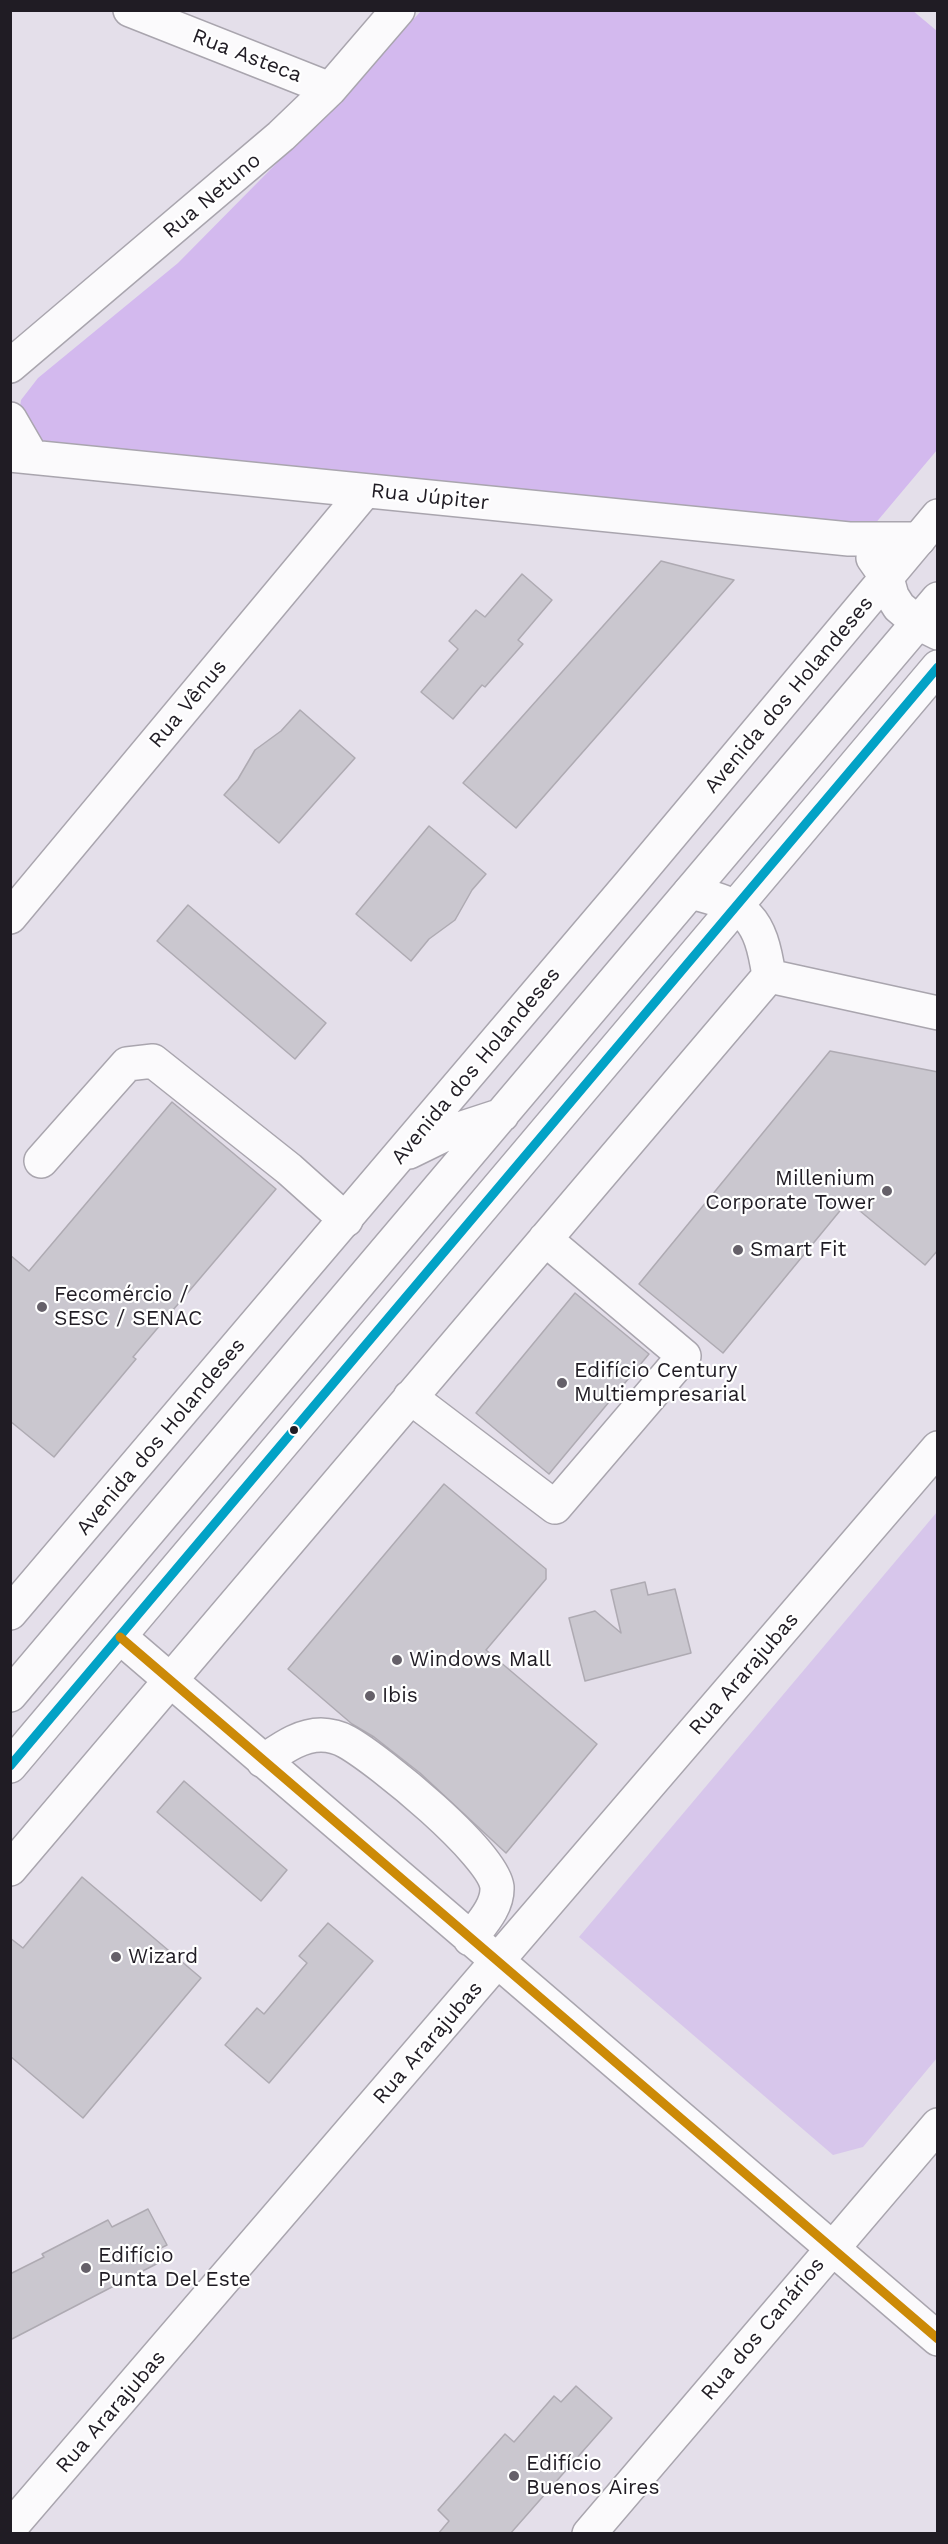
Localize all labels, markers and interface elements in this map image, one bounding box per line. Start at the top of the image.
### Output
street label: Rua Asteca [189,24,305,88]
street label: Rua Netuno [158,148,266,244]
street label: Rua Júpiter [370,478,490,516]
street label: Avenida dos Holandeses [699,591,879,799]
street label: Rua Vênus [144,655,232,753]
street label: Avenida dos Holandeses [386,962,566,1170]
place label: Millenium Corporate Tower [705,1166,875,1216]
marker: Millenium Corporate Tower [880,1184,894,1198]
place label: Smart Fit [750,1237,846,1263]
marker: Smart Fit [731,1243,745,1257]
place label: Fecomércio / SESC / SENAC [54,1282,202,1332]
marker: Fecomércio / SESC / SENAC [35,1300,49,1314]
street label: Avenida dos Holandeses [71,1333,251,1541]
place label: Edifício Century Multiempresarial [574,1358,746,1408]
marker: Edifício Century Multiempresarial [555,1376,569,1390]
unlabelled marker [288,1424,300,1436]
street label: Rua Ararajubas [684,1607,804,1741]
place label: Windows Mall [409,1647,551,1673]
marker: Windows Mall [390,1653,404,1667]
place label: Ibis [382,1683,418,1709]
marker: Ibis [363,1689,377,1703]
place label: Wizard [128,1944,198,1970]
marker: Wizard [109,1950,123,1964]
street label: Rua Ararajubas [368,1976,488,2110]
place label: Edifício Punta Del Este [98,2243,251,2293]
street label: Rua dos Canários [696,2252,830,2406]
marker: Edifício Punta Del Este [79,2261,93,2275]
street label: Rua Ararajubas [51,2345,171,2479]
place label: Edifício Buenos Aires [526,2451,659,2501]
marker: Edifício Buenos Aires [507,2469,521,2483]

